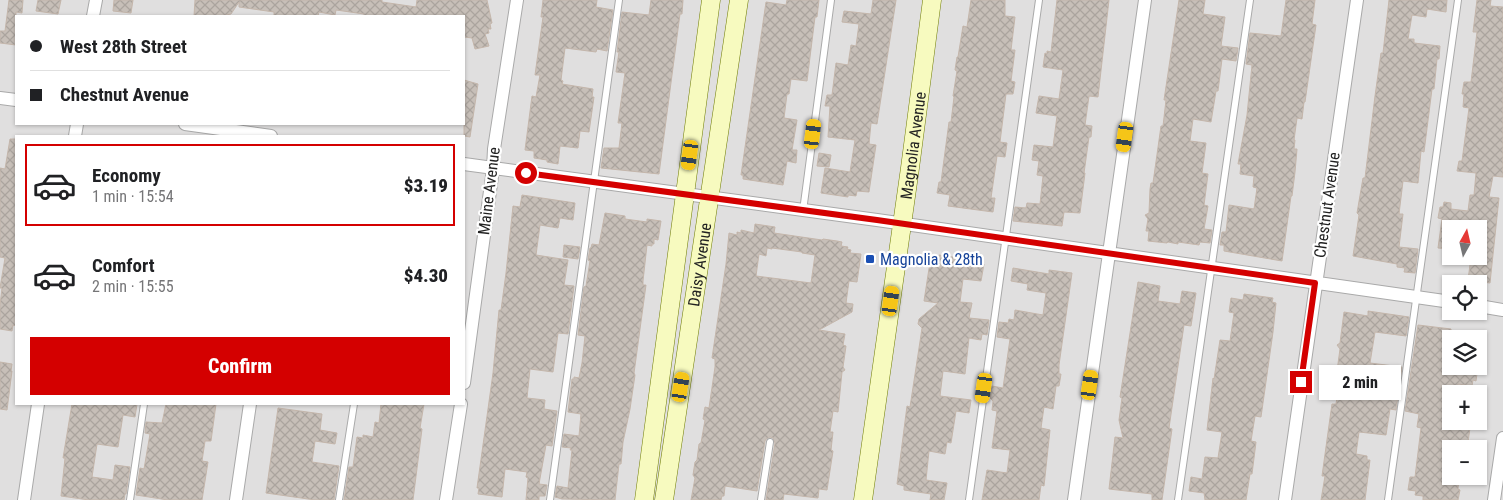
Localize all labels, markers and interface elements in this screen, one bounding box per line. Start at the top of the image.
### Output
text: West 28th Street [60,35,187,58]
text: Chestnut Avenue [60,83,189,106]
street label: Magnolia Avenue [896,91,929,200]
car [803,118,822,150]
car [1115,121,1134,153]
car [680,139,699,171]
street label: Maine Avenue [474,146,504,236]
street label: Chestnut Avenue [1310,151,1344,259]
route start [515,162,537,184]
icon: car [32,163,77,208]
text: Economy [92,164,161,187]
text: $3.19 [404,174,448,197]
text: 1 min · 15:54 [92,187,174,206]
north arrow [1442,220,1488,265]
map controls [1442,220,1487,485]
street label: Daisy Avenue [684,222,715,308]
place label: Magnolia & 28th [880,250,983,269]
icon: car [32,253,77,298]
marker: Magnolia & 28th [864,253,876,265]
text: Comfort [92,254,155,277]
text: $4.30 [404,264,448,287]
button: locate [1442,275,1487,320]
text: 2 min · 15:55 [92,277,174,296]
car [881,285,900,317]
button: layers [1442,330,1487,375]
button: Confirm [30,337,450,395]
callout: 2 min [1318,364,1401,400]
car [1080,369,1099,401]
car [671,371,690,403]
route end [1290,371,1312,393]
car [974,372,993,404]
text: 2 min [1342,373,1378,392]
button: + [1442,385,1487,430]
button: − [1442,440,1487,485]

